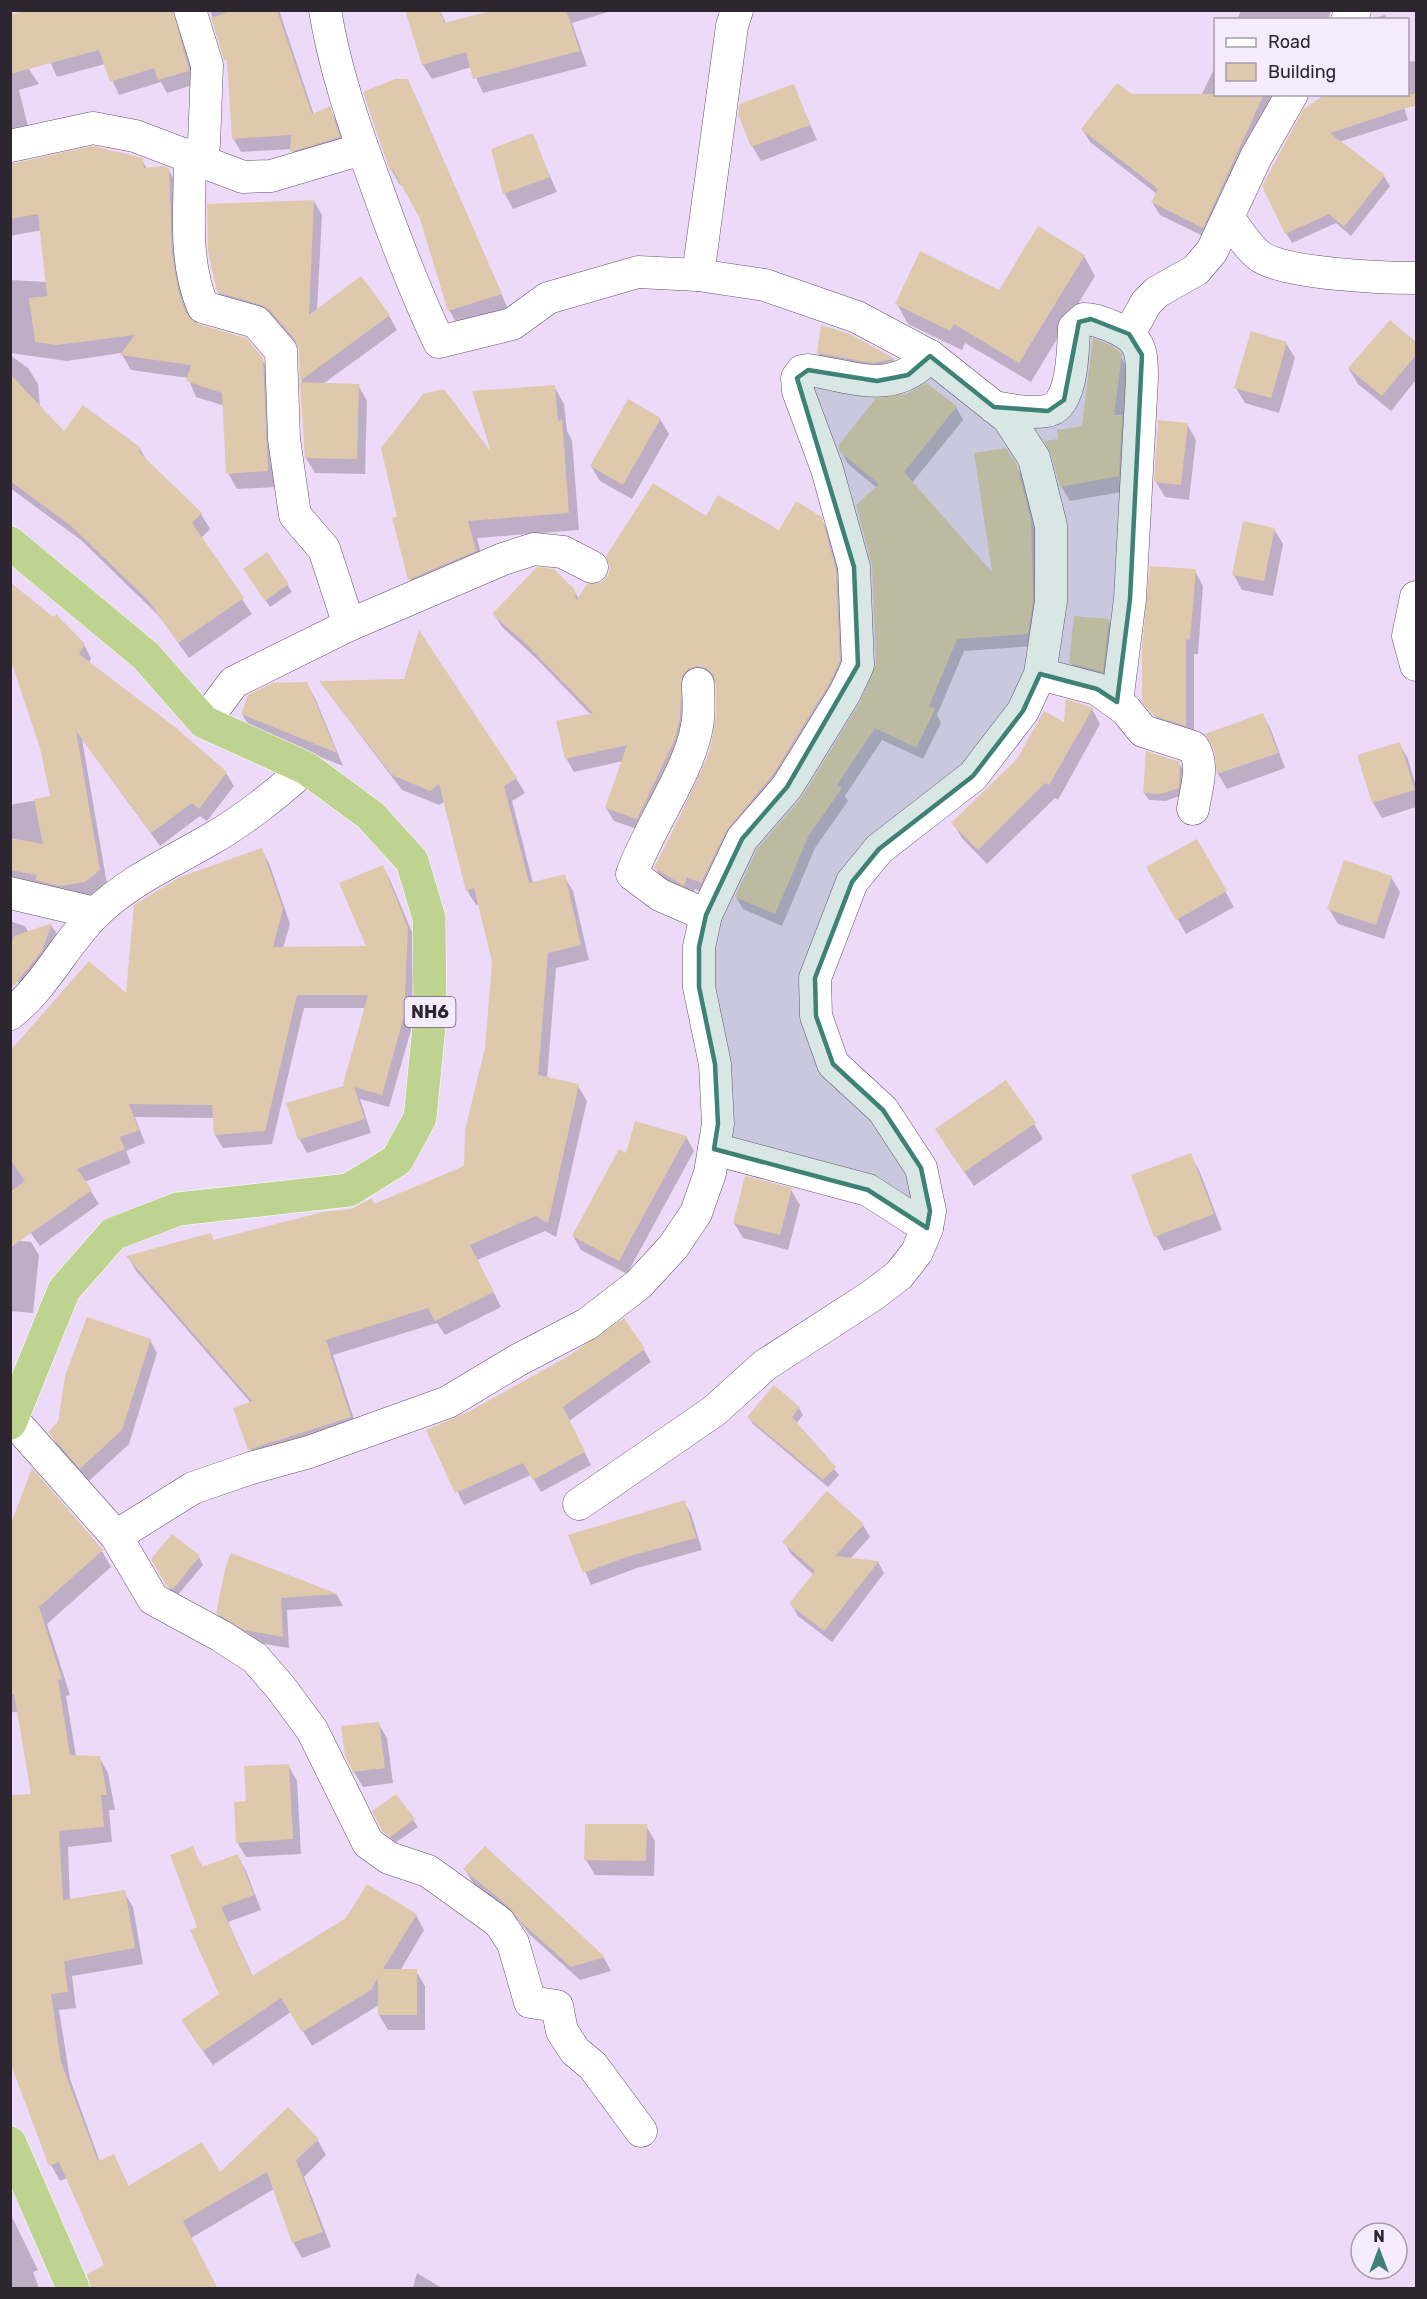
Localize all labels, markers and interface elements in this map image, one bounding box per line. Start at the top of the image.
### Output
legend [1214,18,1409,96]
text: Road [1268,31,1311,53]
text: Building [1268,61,1336,83]
road number: NH6 [404,997,456,1027]
north arrow [1349,2221,1409,2281]
text: N [1373,2227,1385,2246]

